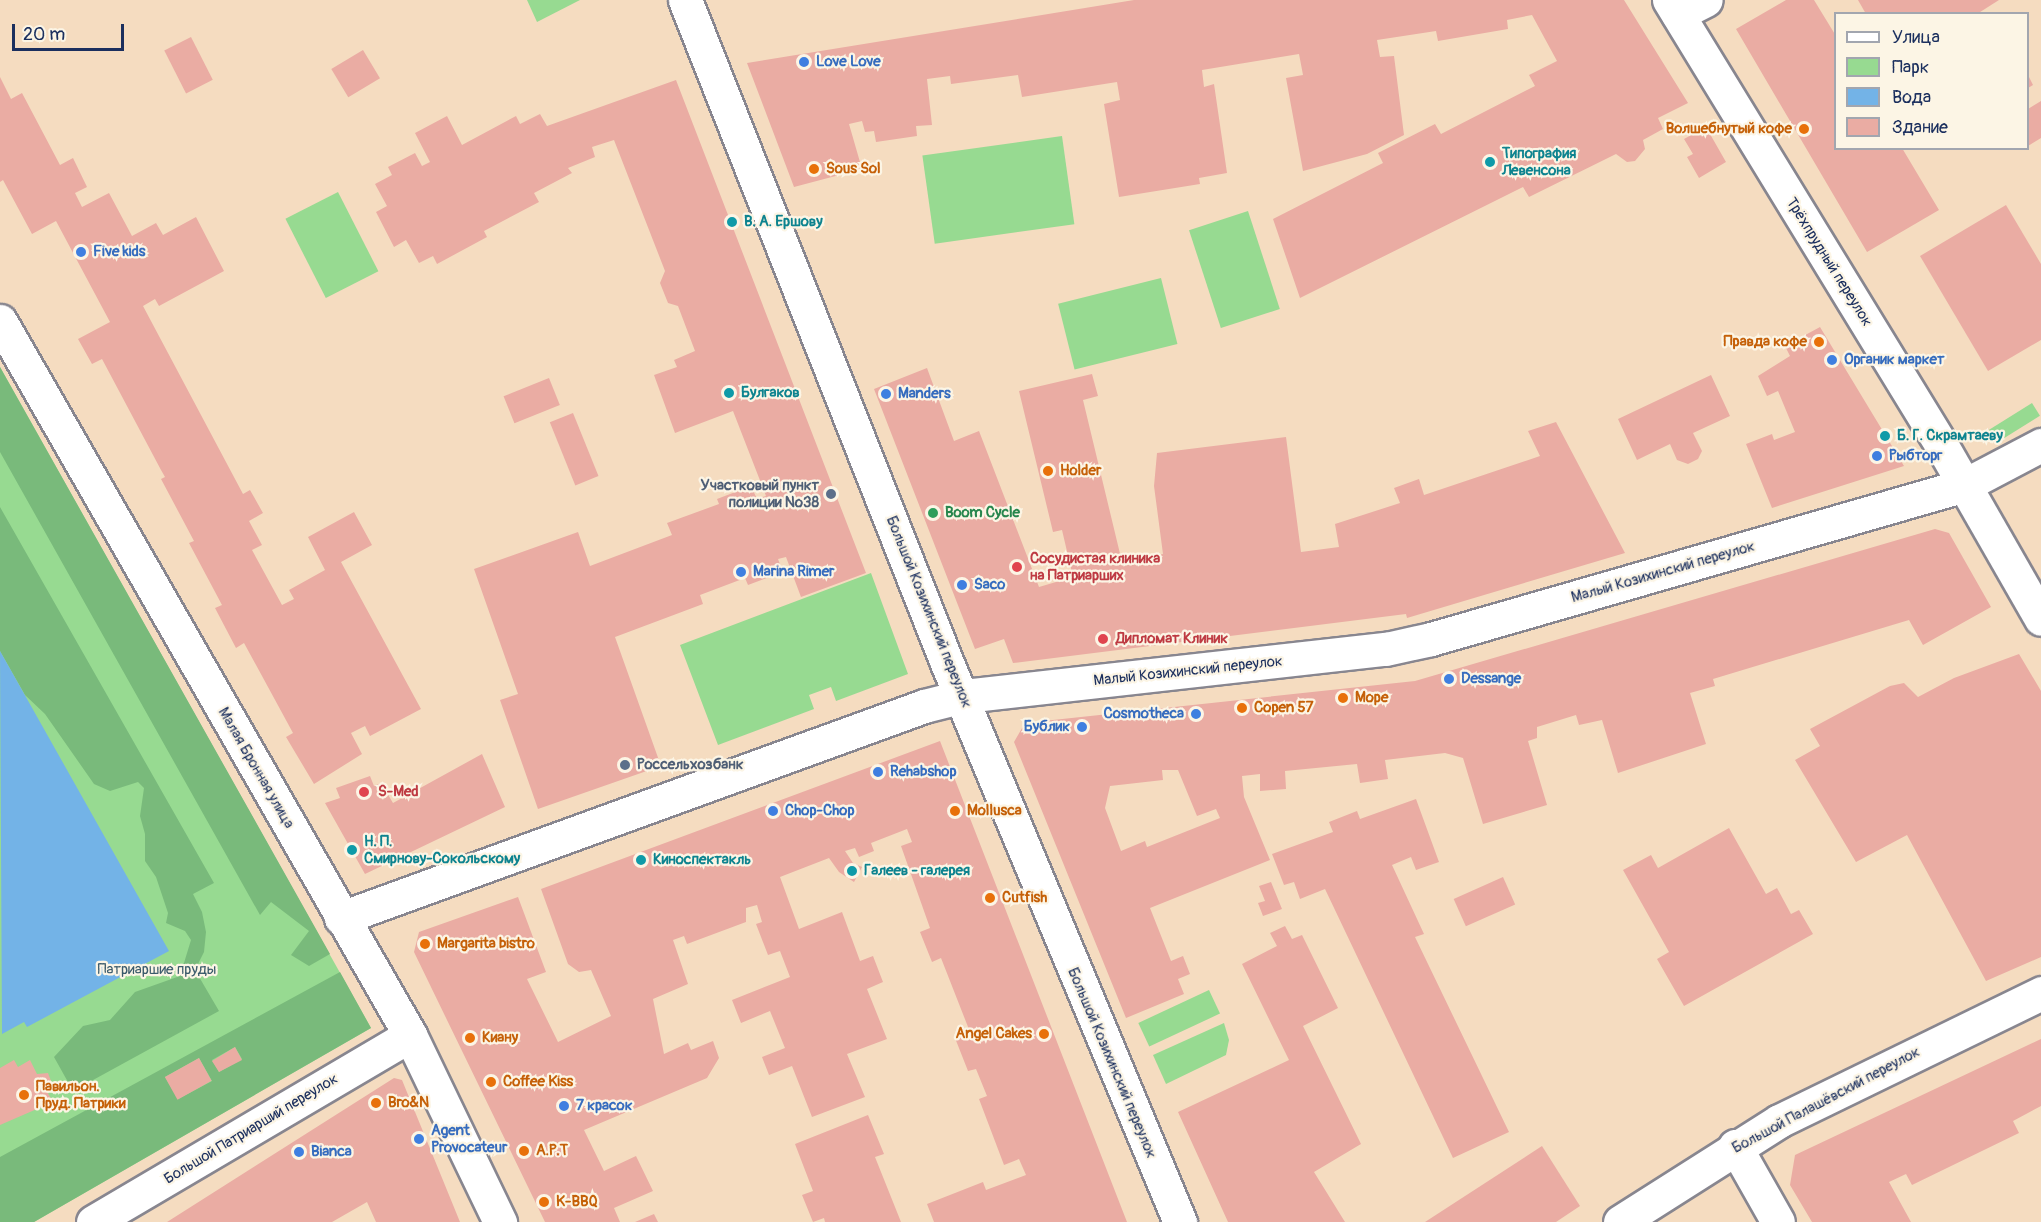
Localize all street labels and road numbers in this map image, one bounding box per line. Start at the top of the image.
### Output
street label: Трёхпрудный переулок [1782,194,1876,330]
street label: Большой Козихинский переулок [882,513,976,711]
street label: Малый Козихинский переулок [1569,537,1757,607]
street label: Малый Козихинский переулок [1093,652,1283,690]
street label: Малая Бронная улица [214,704,298,832]
street label: Большой Козихинский переулок [1064,965,1160,1161]
street label: Большой Палашёвский переулок [1729,1043,1923,1157]
street label: Большой Патриарший переулок [161,1070,341,1188]

